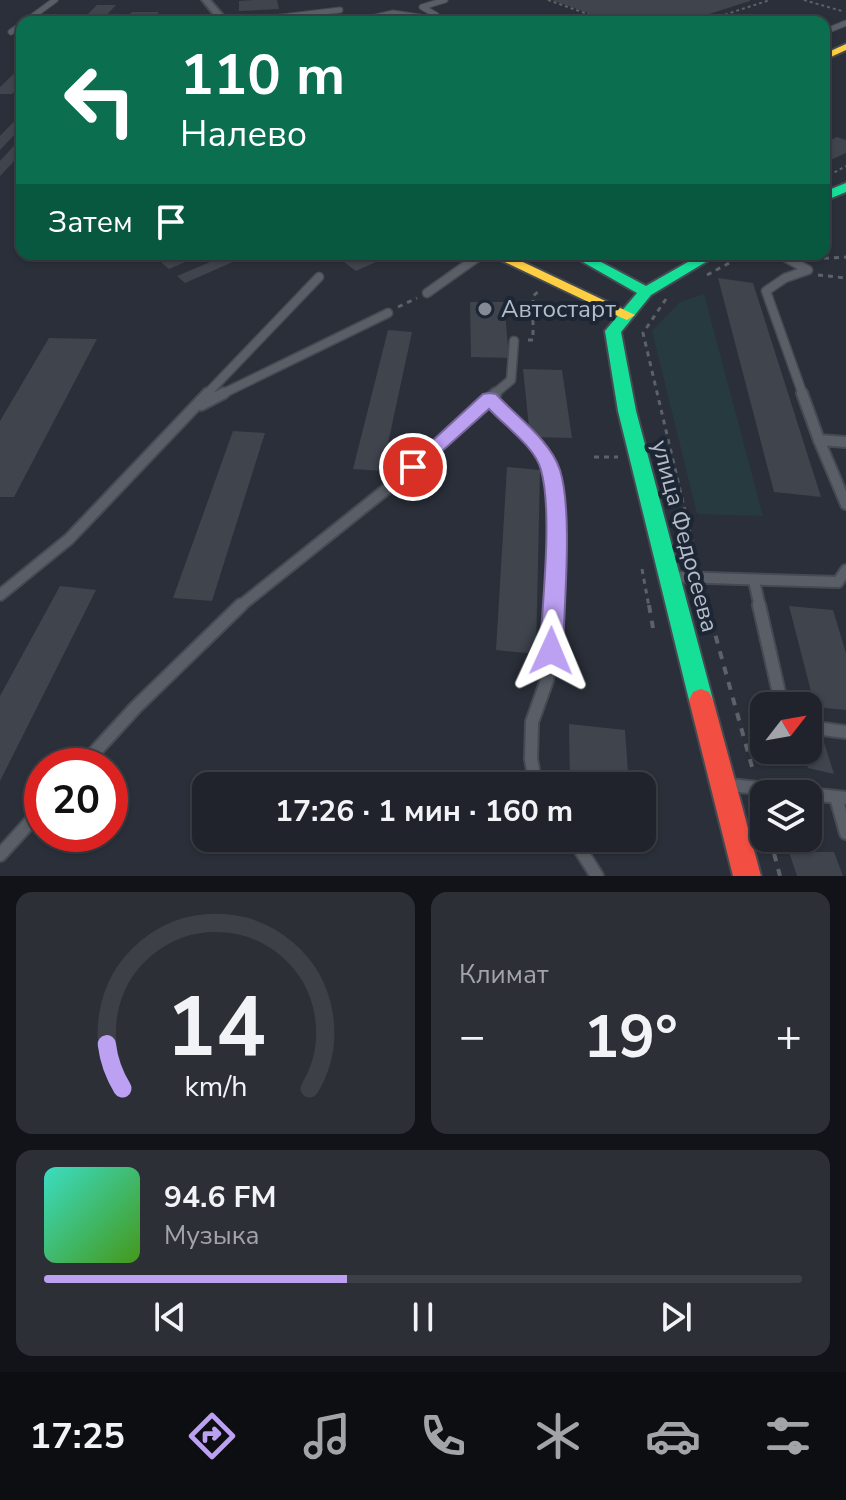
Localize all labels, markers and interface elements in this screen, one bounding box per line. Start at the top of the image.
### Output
text: 110 m [180,37,345,114]
icon: left [48,48,152,152]
text: Налево [180,110,307,159]
icon: arrive [149,200,193,244]
text: Затем [48,202,133,243]
place label: Автостарт [501,293,616,325]
marker: Автостарт [476,300,494,318]
pin [379,433,447,501]
street label: улица Федосеева [644,436,726,636]
icon: arrive [391,445,435,489]
position arrow [509,609,593,693]
north arrow [750,692,822,764]
map controls [750,692,822,852]
speed limit sign: 20 [24,748,128,852]
button: layers [750,780,822,852]
text: 17:26 · 1 мин · 160 m [275,791,573,832]
text: Климат [459,957,548,992]
text: 14 [166,971,265,1084]
text: 19° [583,996,678,1078]
text: − [459,1007,485,1067]
text: + [776,1007,802,1067]
text: km/h [184,1067,247,1106]
text: 94.6 FM [164,1177,276,1218]
text: Музыка [164,1218,259,1253]
icon: previous [148,1295,192,1339]
icon: pause [401,1295,445,1339]
icon: next [654,1295,698,1339]
icon: directions [184,1408,240,1464]
icon: music [299,1408,355,1464]
icon: phone [415,1408,471,1464]
icon: climate [530,1408,586,1464]
icon: car [645,1408,701,1464]
icon: filters [760,1408,816,1464]
text: 17:25 [30,1412,125,1461]

